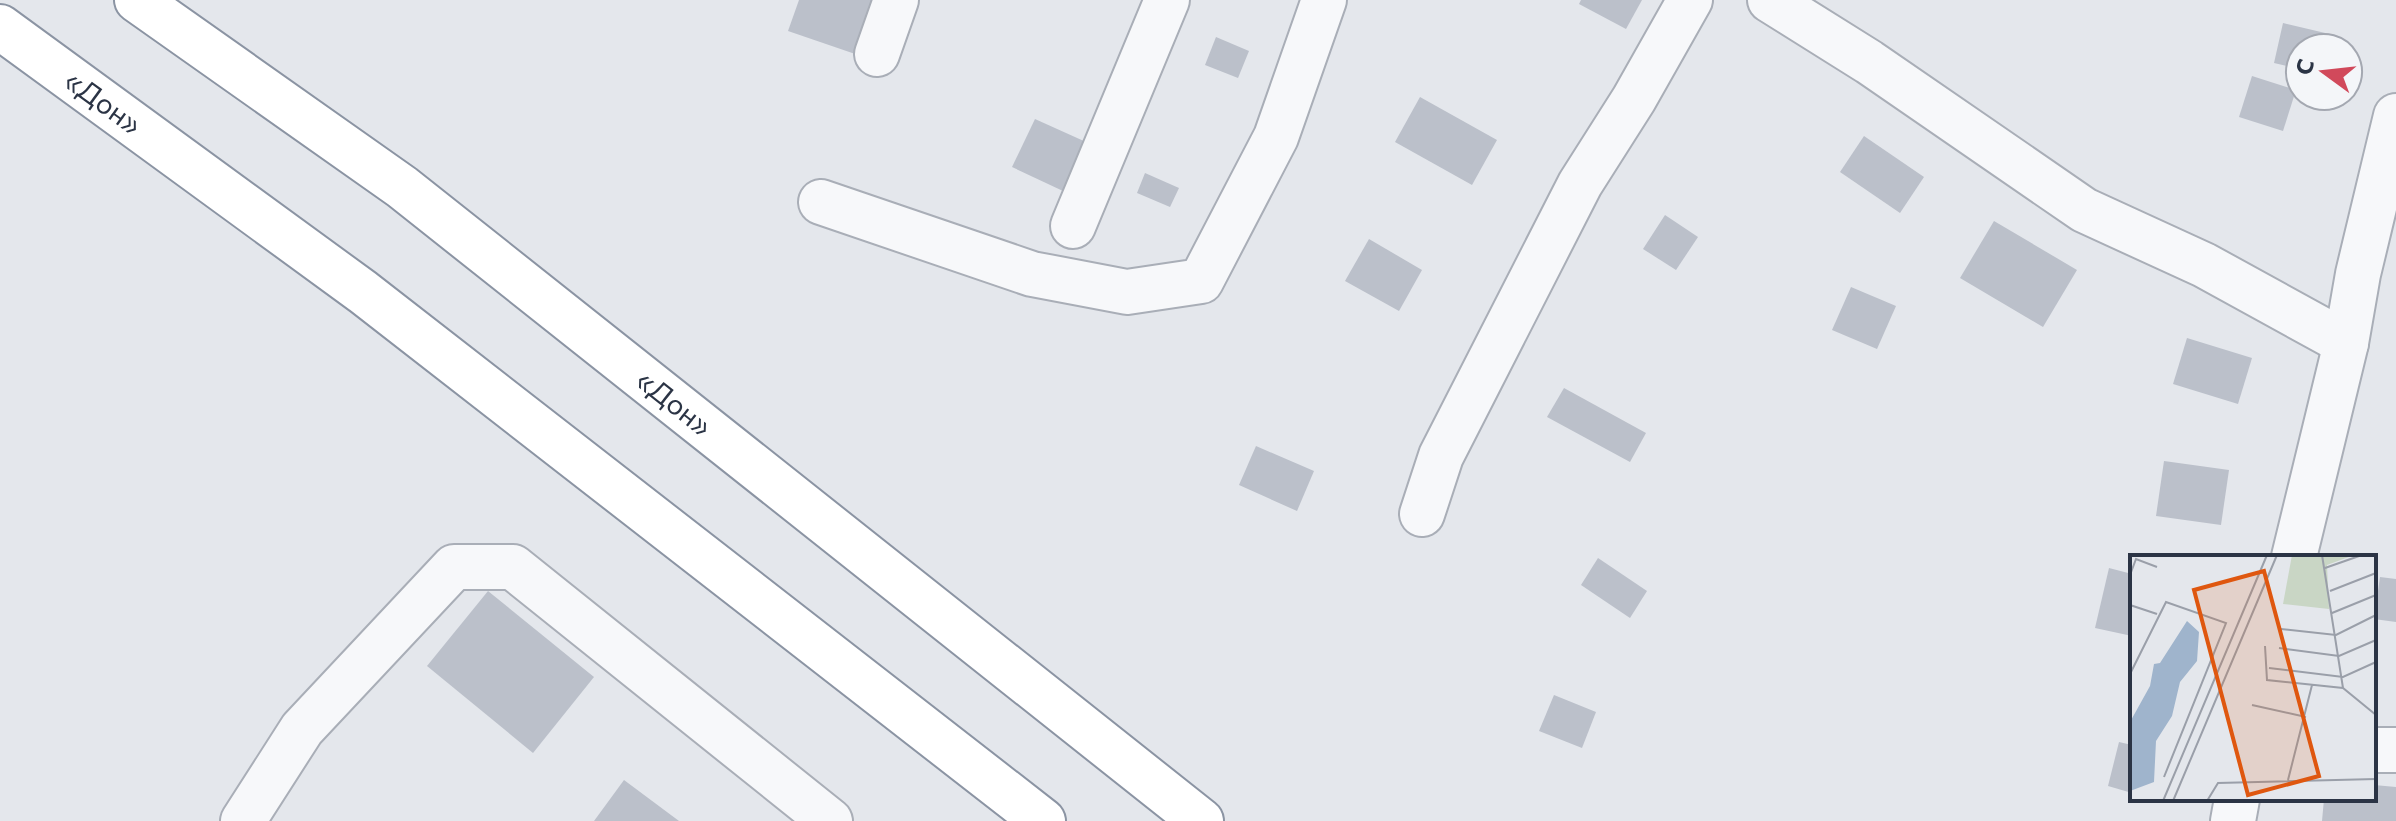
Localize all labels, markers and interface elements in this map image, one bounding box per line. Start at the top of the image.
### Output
north arrow [2284,32,2364,112]
text: С [2289,56,2319,77]
street label: «Дон» [59,62,149,141]
street label: «Дон» [631,362,719,443]
inset map [2130,555,2376,801]

